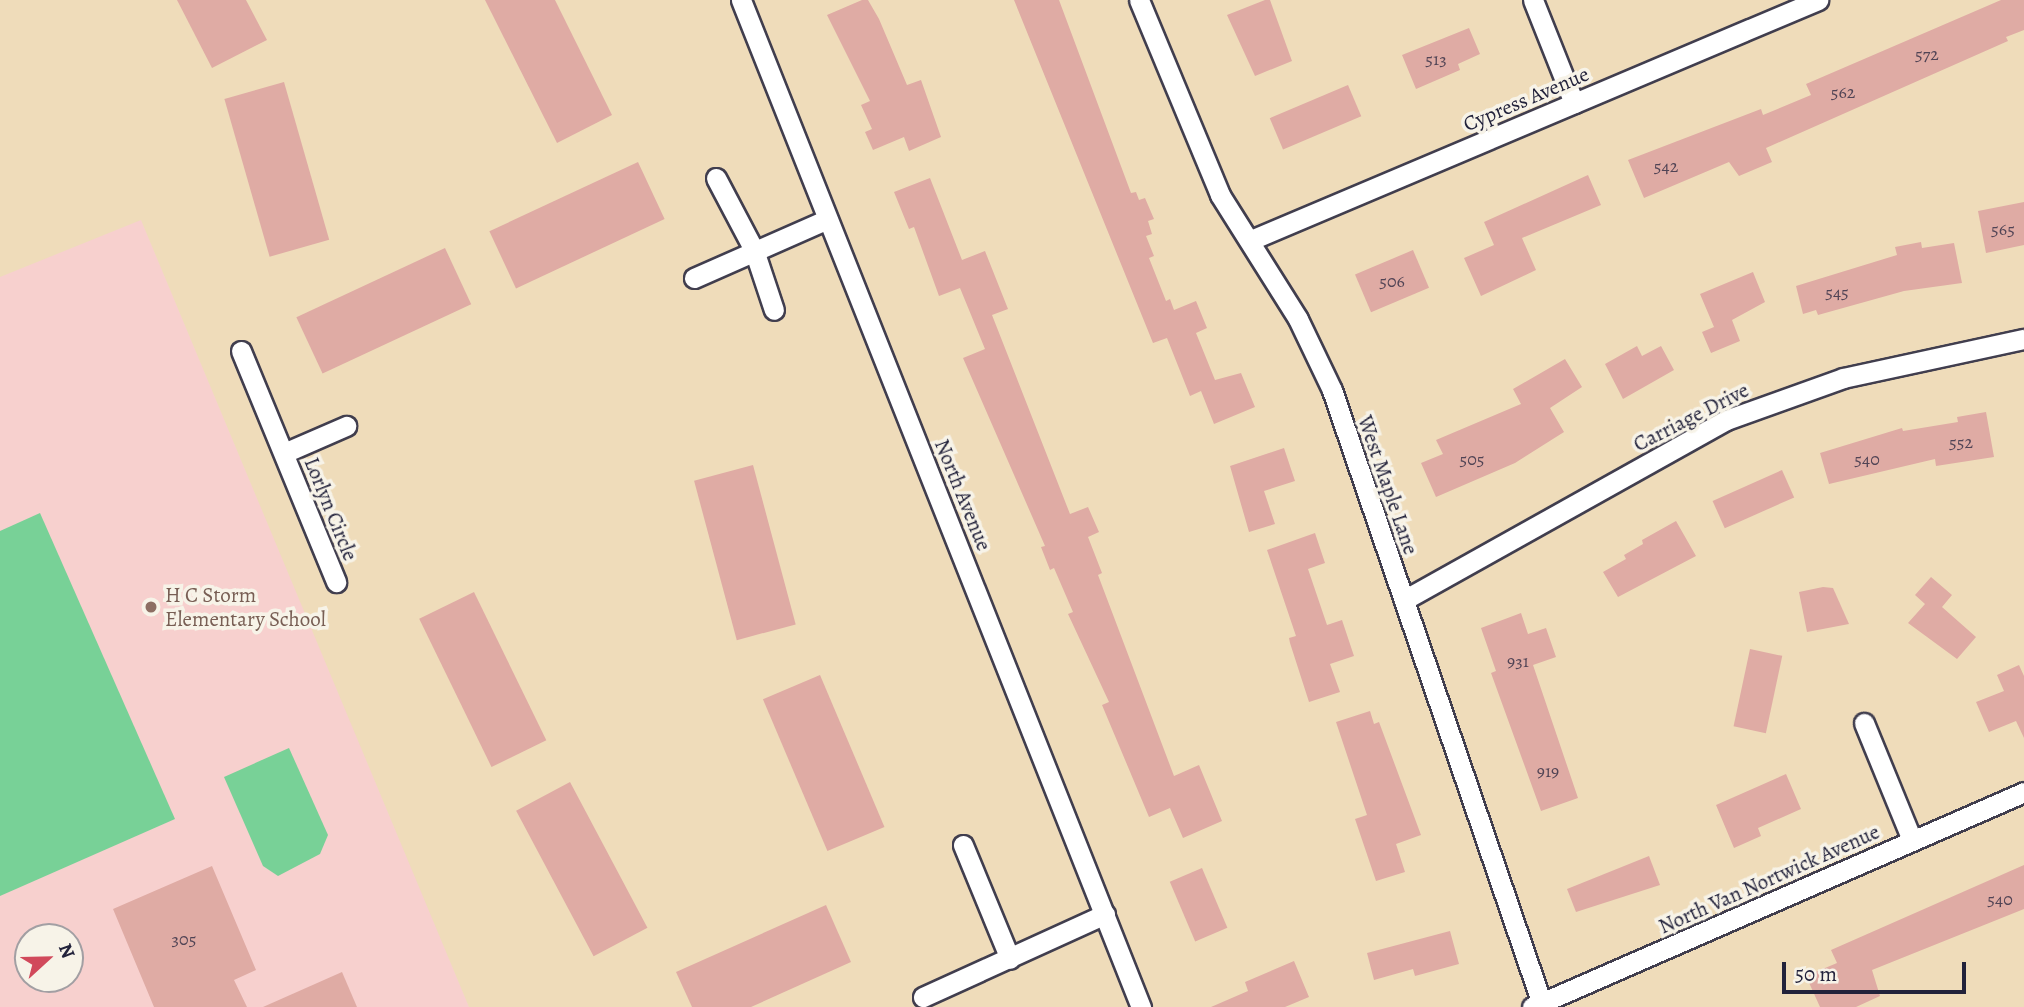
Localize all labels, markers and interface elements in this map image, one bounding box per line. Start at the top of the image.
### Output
house number: 572 [1915,43,1939,65]
house number: 513 [1425,48,1447,70]
street label: Cypress Avenue [1459,61,1593,137]
house number: 562 [1831,81,1855,103]
house number: 542 [1654,155,1678,177]
house number: 565 [1991,218,2015,240]
house number: 506 [1379,270,1405,292]
house number: 545 [1825,281,1849,303]
street label: Carriage Drive [1629,377,1753,457]
street label: West Maple Lane [1352,412,1424,558]
house number: 552 [1949,431,1973,453]
street label: North Avenue [929,436,997,554]
house number: 505 [1459,448,1485,470]
house number: 540 [1854,448,1880,470]
street label: Lorlyn Circle [299,454,363,564]
place label: H C Storm Elementary School [165,582,326,632]
marker: H C Storm Elementary School [143,599,159,615]
house number: 931 [1507,650,1529,672]
house number: 919 [1537,760,1559,782]
street label: North Van Nortwick Avenue [1655,819,1883,939]
house number: 540 [1987,888,2013,910]
north arrow [14,923,84,993]
house number: 305 [172,928,196,950]
text: N [52,940,81,962]
scale bar [1786,948,1970,992]
text: 50 m [1795,960,1837,988]

